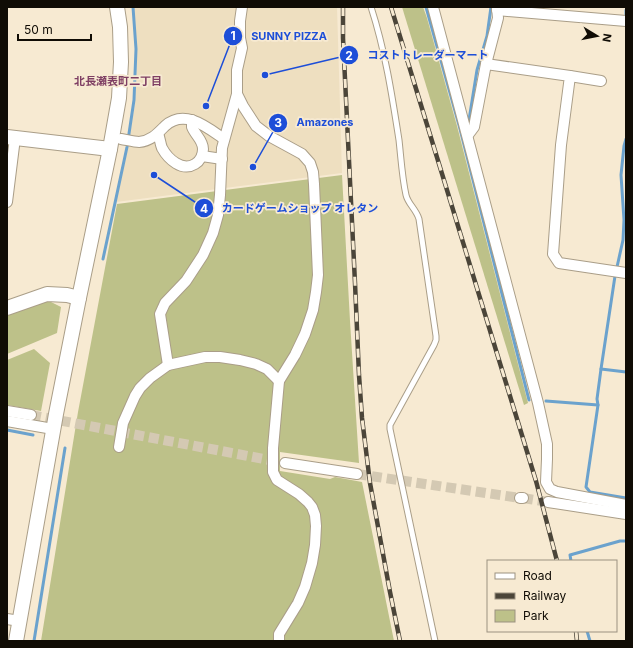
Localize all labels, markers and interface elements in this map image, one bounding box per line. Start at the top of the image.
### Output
scale bar [18,16,91,42]
north arrow [577,16,617,56]
text: 50 m [24,22,53,37]
callout: SUNNY PIZZA [223,25,335,48]
text: 1 [230,28,236,43]
text: SUNNY PIZZA [251,29,327,43]
text: N [599,32,614,43]
callout: コストトレーダーマート [339,44,496,67]
text: 2 [345,48,353,63]
text: コストトレーダーマート [368,48,489,62]
district label: 北長瀬表町二丁目 [74,74,162,88]
callout: Amazones [268,111,361,134]
text: 3 [274,115,282,130]
text: Amazones [296,115,354,129]
callout: カードゲームショップ オレタン [194,197,387,220]
text: 4 [200,201,208,216]
text: カードゲームショップ オレタン [222,201,378,215]
legend [487,560,617,632]
text: Road [523,568,552,583]
text: Railway [523,588,567,603]
text: Park [523,608,549,623]

